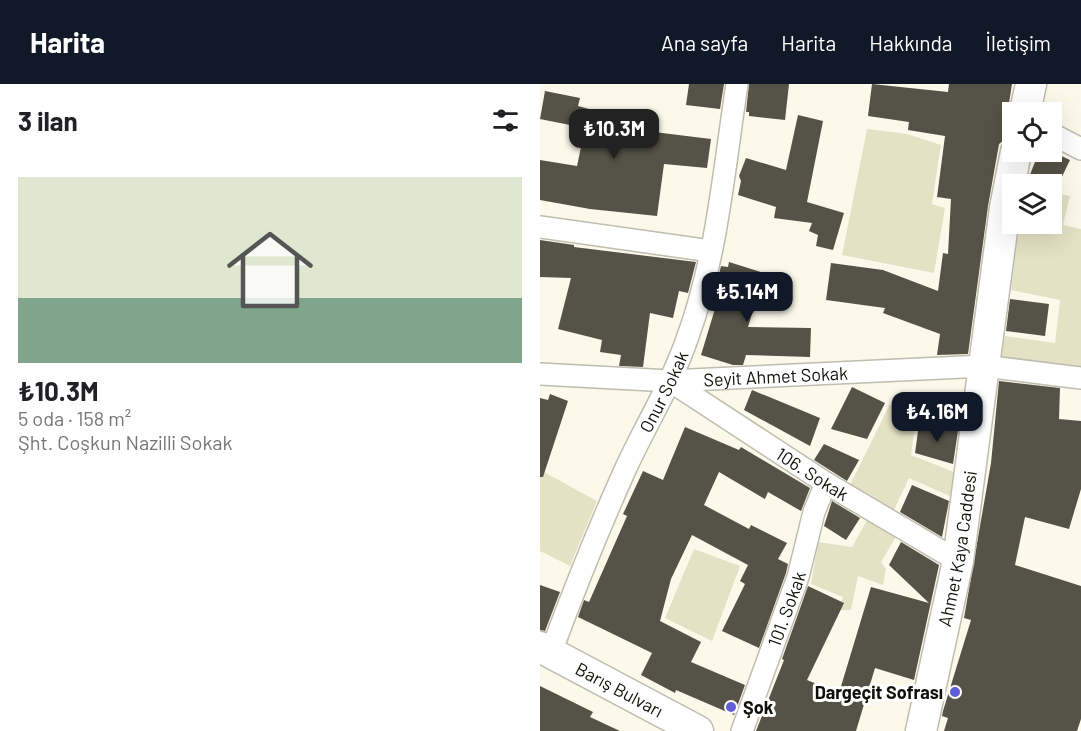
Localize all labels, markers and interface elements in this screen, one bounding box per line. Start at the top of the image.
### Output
text: Harita [30,25,105,59]
text: Ana sayfa [661,30,748,55]
text: Harita [781,30,836,55]
text: Hakkında [869,30,953,55]
text: İletişim [986,30,1051,55]
map controls [1002,102,1062,234]
button: locate [1002,102,1062,162]
icon: filters [489,104,522,137]
text: 3 ilan [18,105,78,136]
pin: ₺10.3M [565,109,663,160]
text: ₺10.3M [583,116,645,140]
button: layers [1002,174,1062,234]
icon: home [216,216,324,324]
pin: ₺5.14M [698,272,796,323]
text: ₺5.14M [716,279,778,303]
street label: Onur Sokak [634,347,693,436]
street label: Seyit Ahmet Sokak [703,362,848,390]
text: ₺10.3M [18,375,99,406]
pin: ₺4.16M [888,392,986,443]
text: ₺4.16M [906,399,968,423]
text: 5 oda · 158 m² [18,406,131,430]
text: Şht. Coşkun Nazilli Sokak [18,430,233,454]
street label: 106. Sokak [772,442,853,505]
street label: Ahmet Kaya Caddesi [933,469,981,629]
street label: 101. Sokak [763,569,810,649]
street label: Barış Bulvarı [572,657,667,721]
place label: Dargeçit Sofrası [815,681,943,703]
marker: Dargeçit Sofrası [948,685,962,699]
place label: Şok [743,696,774,718]
marker: Şok [724,700,738,714]

